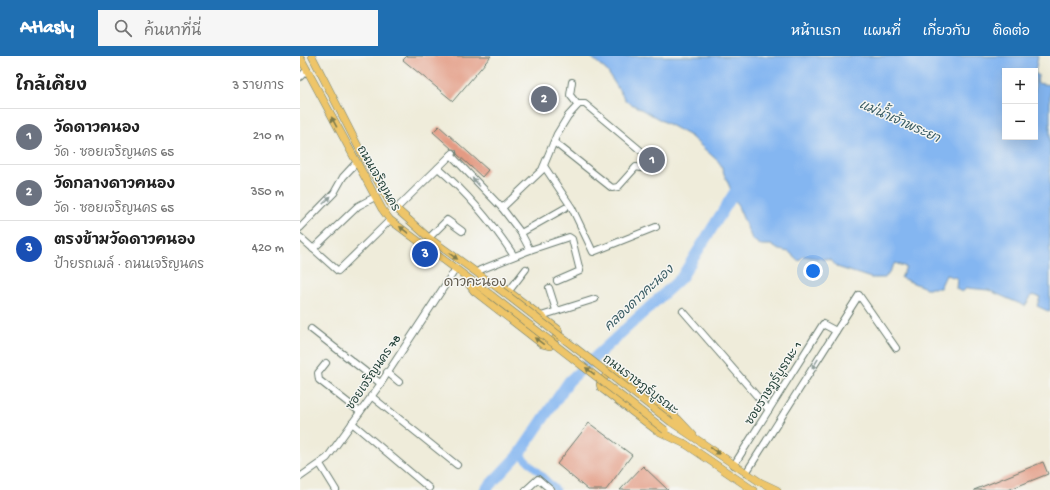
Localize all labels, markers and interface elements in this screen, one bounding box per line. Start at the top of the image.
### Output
search box [98,10,378,46]
text: Atlasly [20,17,74,40]
icon: search [112,17,134,39]
text: ค้นหาที่นี่ [144,23,201,41]
text: หน้าแรก [791,24,841,41]
text: แผนที่ [863,24,901,41]
text: เกี่ยวกับ [923,24,970,41]
text: ติดต่อ [992,24,1030,41]
map controls [1002,68,1038,140]
button: + [1002,68,1038,104]
text: ใกล้เคียง [16,77,87,97]
text: 3 รายการ [232,79,284,94]
pin: 2 [531,84,557,114]
water label: แม่น้ำเจ้าพระยา [856,91,946,147]
button: − [1002,104,1038,140]
one-way arrow [331,116,338,128]
text: วัดดาวคนอง [54,120,140,138]
text: 1 [26,129,32,144]
text: 210 m [253,129,284,144]
street label: ถนนเจริญนคร [353,143,403,214]
pin: 1 [639,145,665,175]
text: วัด · ซอยเจริญนคร 65 [54,146,174,161]
text: วัดกลางดาวคนอง [54,176,175,194]
one-way arrow [471,177,480,188]
text: 2 [26,185,32,200]
text: 350 m [251,185,284,200]
one-way arrow [322,195,332,205]
text: วัด · ซอยเจริญนคร 65 [54,202,174,217]
one-way arrow [398,226,409,235]
text: ตรงข้ามวัดดาวคนอง [54,232,195,250]
pin: 3 [412,239,438,269]
text: 3 [26,241,32,256]
text: 420 m [252,241,284,256]
one-way arrow [448,252,458,260]
text: ป้ายรถเมล์ · ถนนเจริญนคร [54,258,204,273]
your location [803,261,823,281]
water label: คลองดาวคะนอง [602,262,678,335]
district label: ดาวคะนอง [444,275,506,292]
street label: ซอยเจริญนคร 78 [343,331,405,413]
one-way arrow [534,337,544,345]
street label: ซอยราษฎร์บูรณะ 1 [741,338,806,428]
street label: ถนนราษฎร์บูรณะ [599,350,682,419]
one-way arrow [811,359,819,369]
one-way arrow [584,367,595,376]
one-way arrow [710,447,720,455]

